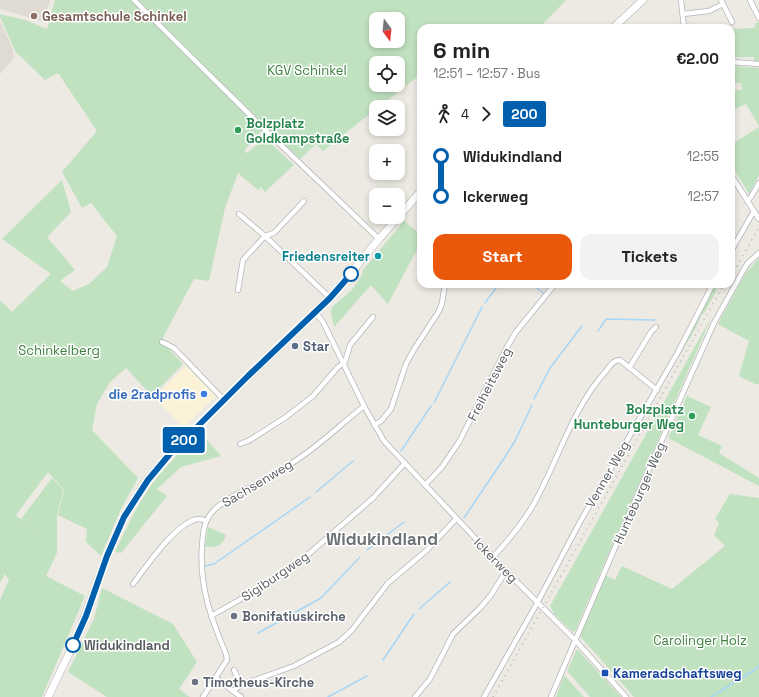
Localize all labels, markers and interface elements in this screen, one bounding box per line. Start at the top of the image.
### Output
place label: Gesamtschule Schinkel [42,8,187,25]
marker: Gesamtschule Schinkel [29,11,39,21]
north arrow [369,12,405,48]
map controls [369,12,405,224]
text: 6 min [433,36,490,64]
text: €2.00 [676,49,719,68]
button: locate [369,56,405,92]
park label: KGV Schinkel [267,62,347,79]
text: 12:51 – 12:57 · Bus [433,65,540,82]
button: layers [369,100,405,136]
icon: walk [433,103,455,125]
icon: forward [475,103,497,125]
text: 200 [511,105,538,123]
text: 4 [461,106,469,123]
place label: Bolzplatz Goldkampstraße [246,115,350,147]
marker: Bolzplatz Goldkampstraße [233,125,243,135]
button: + [369,144,405,180]
text: Widukindland [463,147,562,166]
text: 12:55 [687,148,719,165]
text: Ickerweg [463,187,528,206]
button: − [369,188,405,224]
text: 12:57 [687,188,719,205]
button: Start [433,234,572,280]
button: Tickets [580,234,719,280]
place label: Friedensreiter [282,248,370,265]
marker: Friedensreiter [373,251,383,261]
unlabelled marker [343,266,359,282]
place label: Star [303,338,329,355]
marker: Star [290,341,300,351]
park label: Schinkelberg [18,342,100,359]
street label: Freiheitsweg [464,345,515,424]
place label: die 2radprofis [109,386,196,403]
marker: die 2radprofis [199,389,209,399]
place label: Bolzplatz Hunteburger Weg [574,401,684,433]
marker: Bolzplatz Hunteburger Weg [687,411,697,421]
line badge: 200 [161,427,207,453]
text: 200 [171,431,197,449]
street label: Venner Weg [582,438,633,511]
street label: Hunteburger Weg [609,439,670,547]
street label: Sachsenweg [219,456,296,511]
district label: Widukindland [326,528,438,550]
street label: Ickerweg [470,534,521,587]
street label: Sigiburgweg [238,547,313,605]
place label: Bonifatiuskirche [242,608,346,625]
marker: Bonifatiuskirche [229,611,239,621]
park label: Carolinger Holz [653,632,747,649]
marker: Widukindland [65,637,81,653]
place label: Widukindland [84,637,170,654]
place label: Kameradschaftsweg [613,665,742,682]
marker: Kameradschaftsweg [600,668,610,678]
place label: Timotheus-Kirche [203,674,314,691]
marker: Timotheus-Kirche [190,677,200,687]

